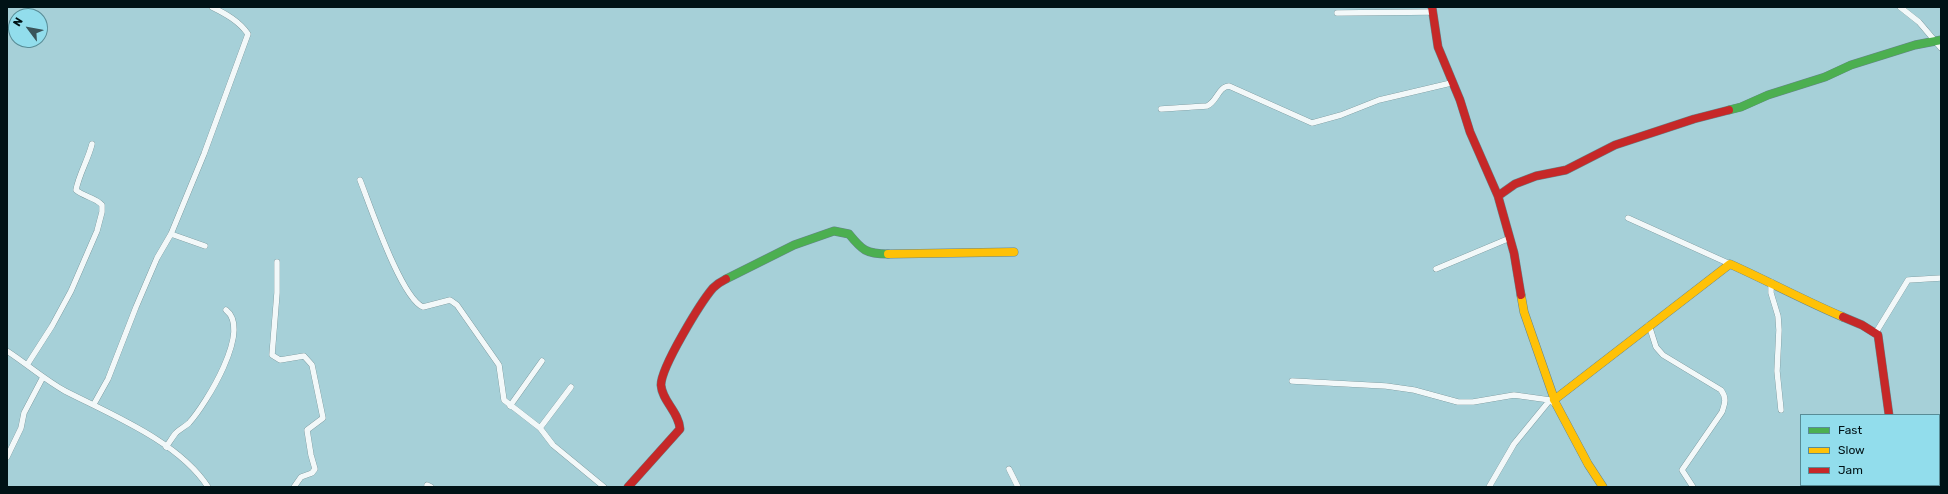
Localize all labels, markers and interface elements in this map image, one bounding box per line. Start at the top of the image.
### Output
north arrow [8,8,48,48]
text: N [11,15,26,29]
legend [1800,414,1940,486]
text: Fast [1838,423,1862,437]
text: Slow [1838,443,1865,457]
text: Jam [1838,463,1863,477]

